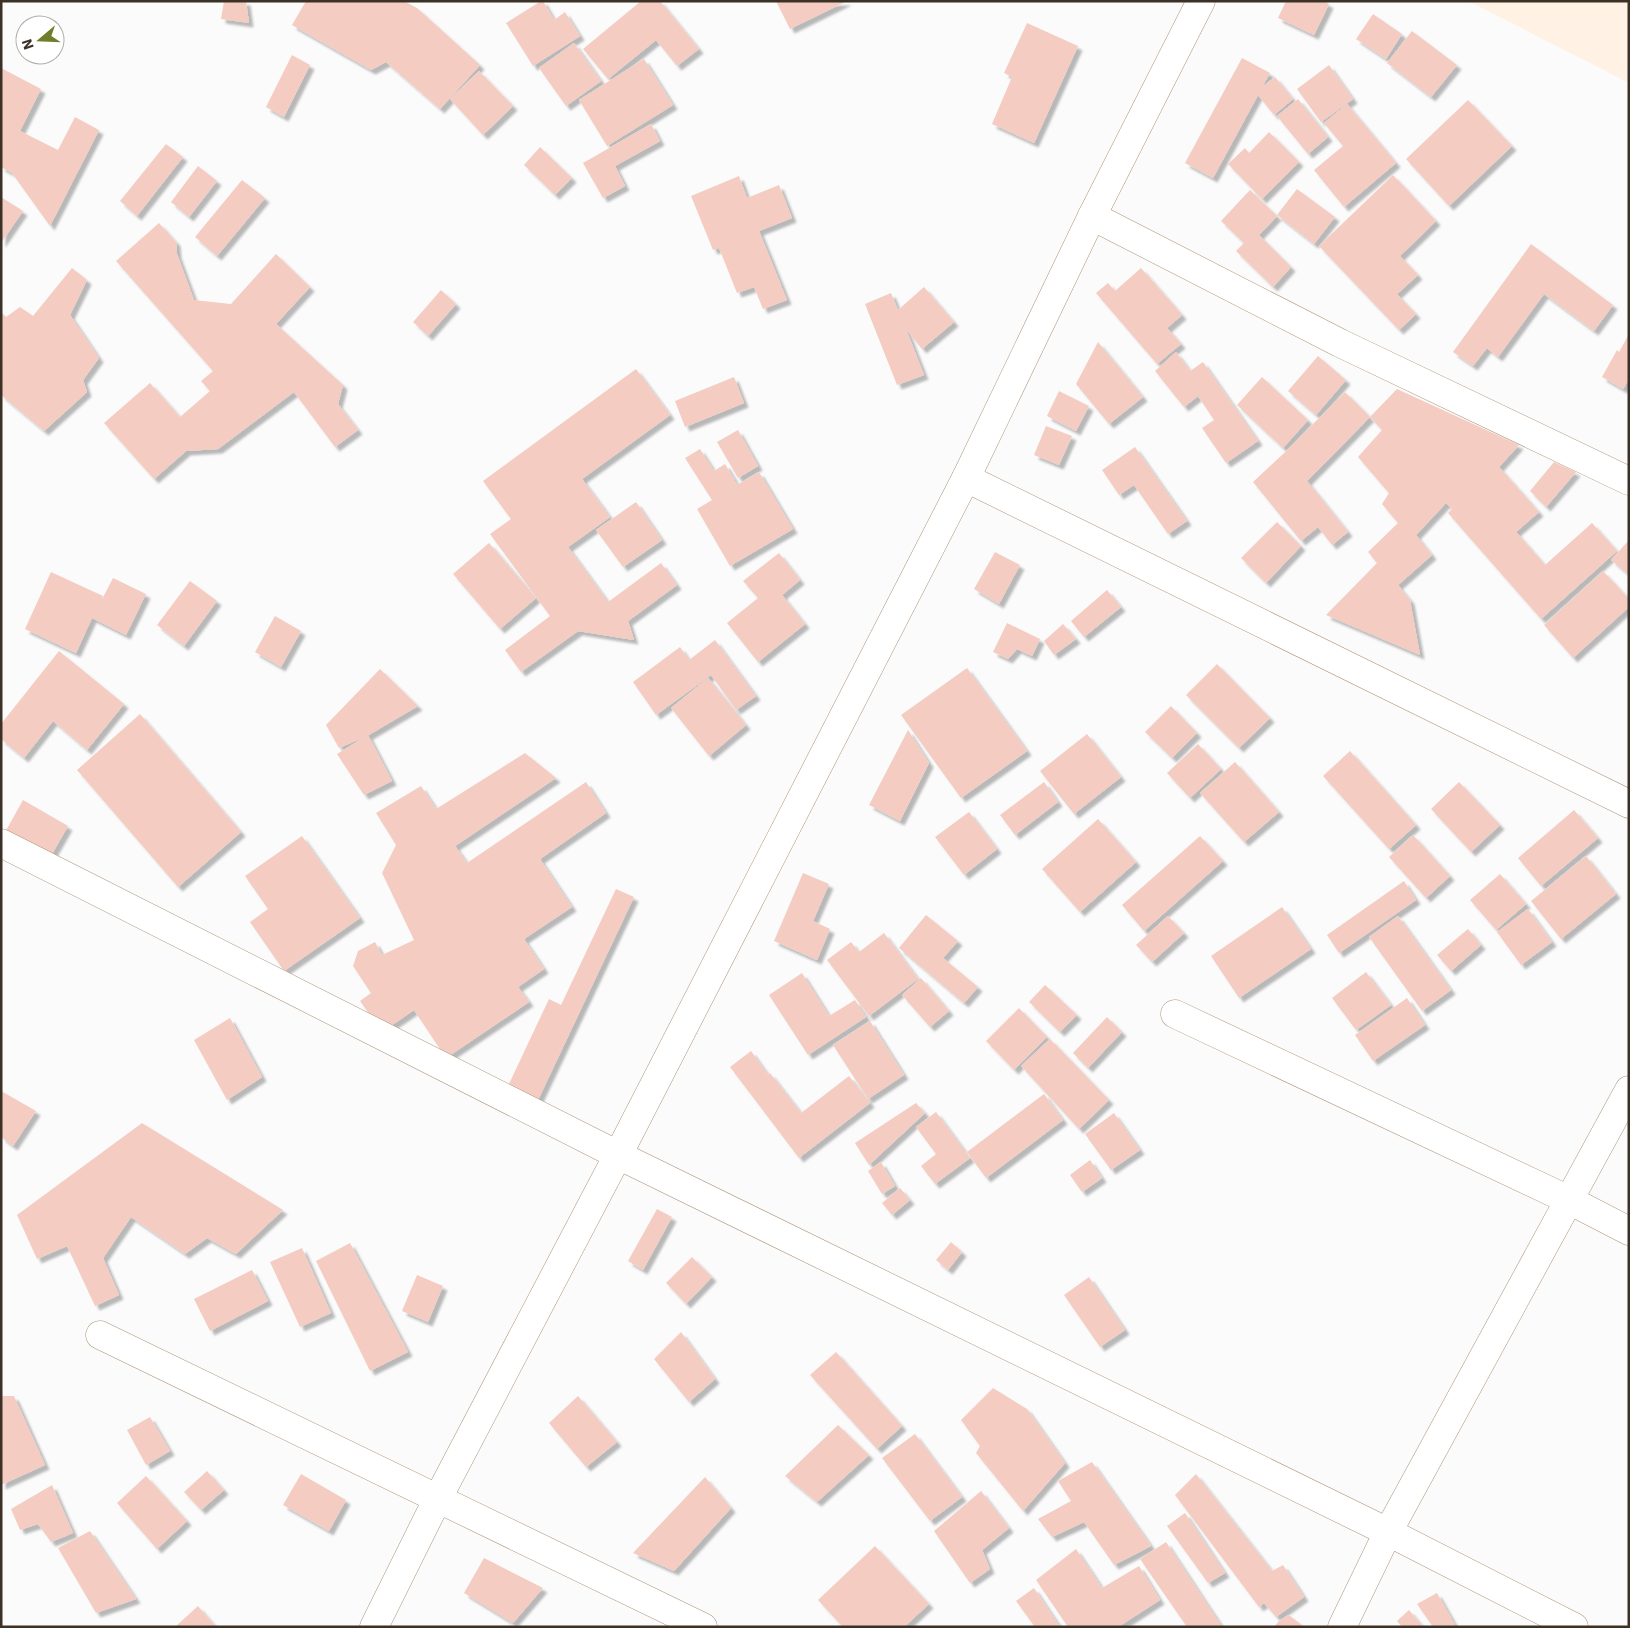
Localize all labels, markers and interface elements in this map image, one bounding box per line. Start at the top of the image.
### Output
north arrow [15,15,65,65]
text: N [18,37,38,52]

